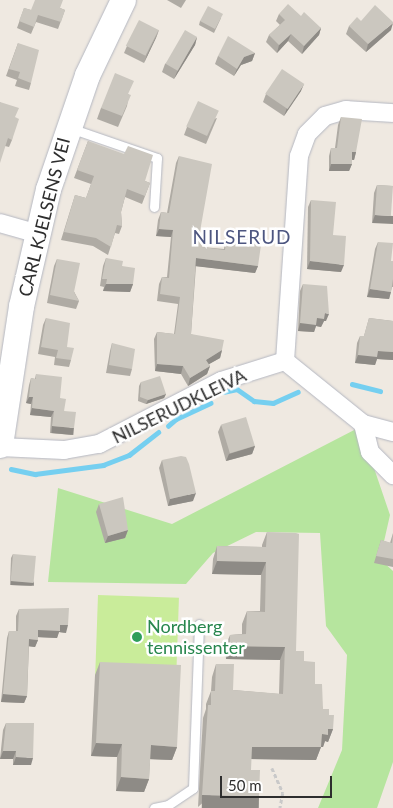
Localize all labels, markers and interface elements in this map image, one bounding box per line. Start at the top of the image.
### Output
street label: CARL KJELSENS VEI [14,135,74,299]
district label: NILSERUD [191,226,293,248]
street label: NILSERUDKLEIVA [109,364,249,448]
place label: Nordberg tennissenter [147,616,245,659]
marker: Nordberg tennissenter [131,631,143,643]
scale bar [223,766,336,798]
text: 50 m [228,776,262,794]

